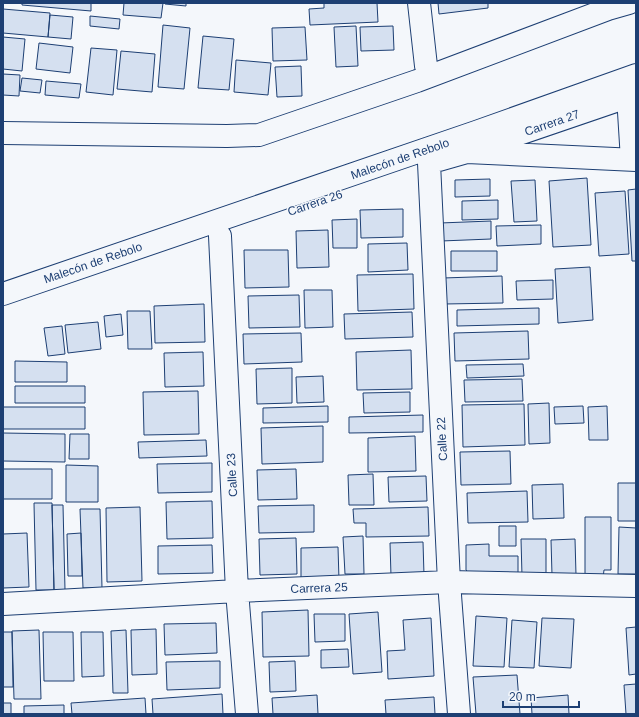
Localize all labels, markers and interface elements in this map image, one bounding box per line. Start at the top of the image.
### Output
street label: Carrera 27 [523,107,582,139]
street label: Malecón de Rebolo [349,135,451,182]
street label: Carrera 26 [286,187,345,219]
street label: Malecón de Rebolo [42,239,144,286]
street label: Calle 22 [434,416,450,461]
street label: Calle 23 [224,452,240,497]
street label: Carrera 25 [290,580,348,596]
scale bar [503,683,579,709]
text: 20 m [509,690,536,704]

